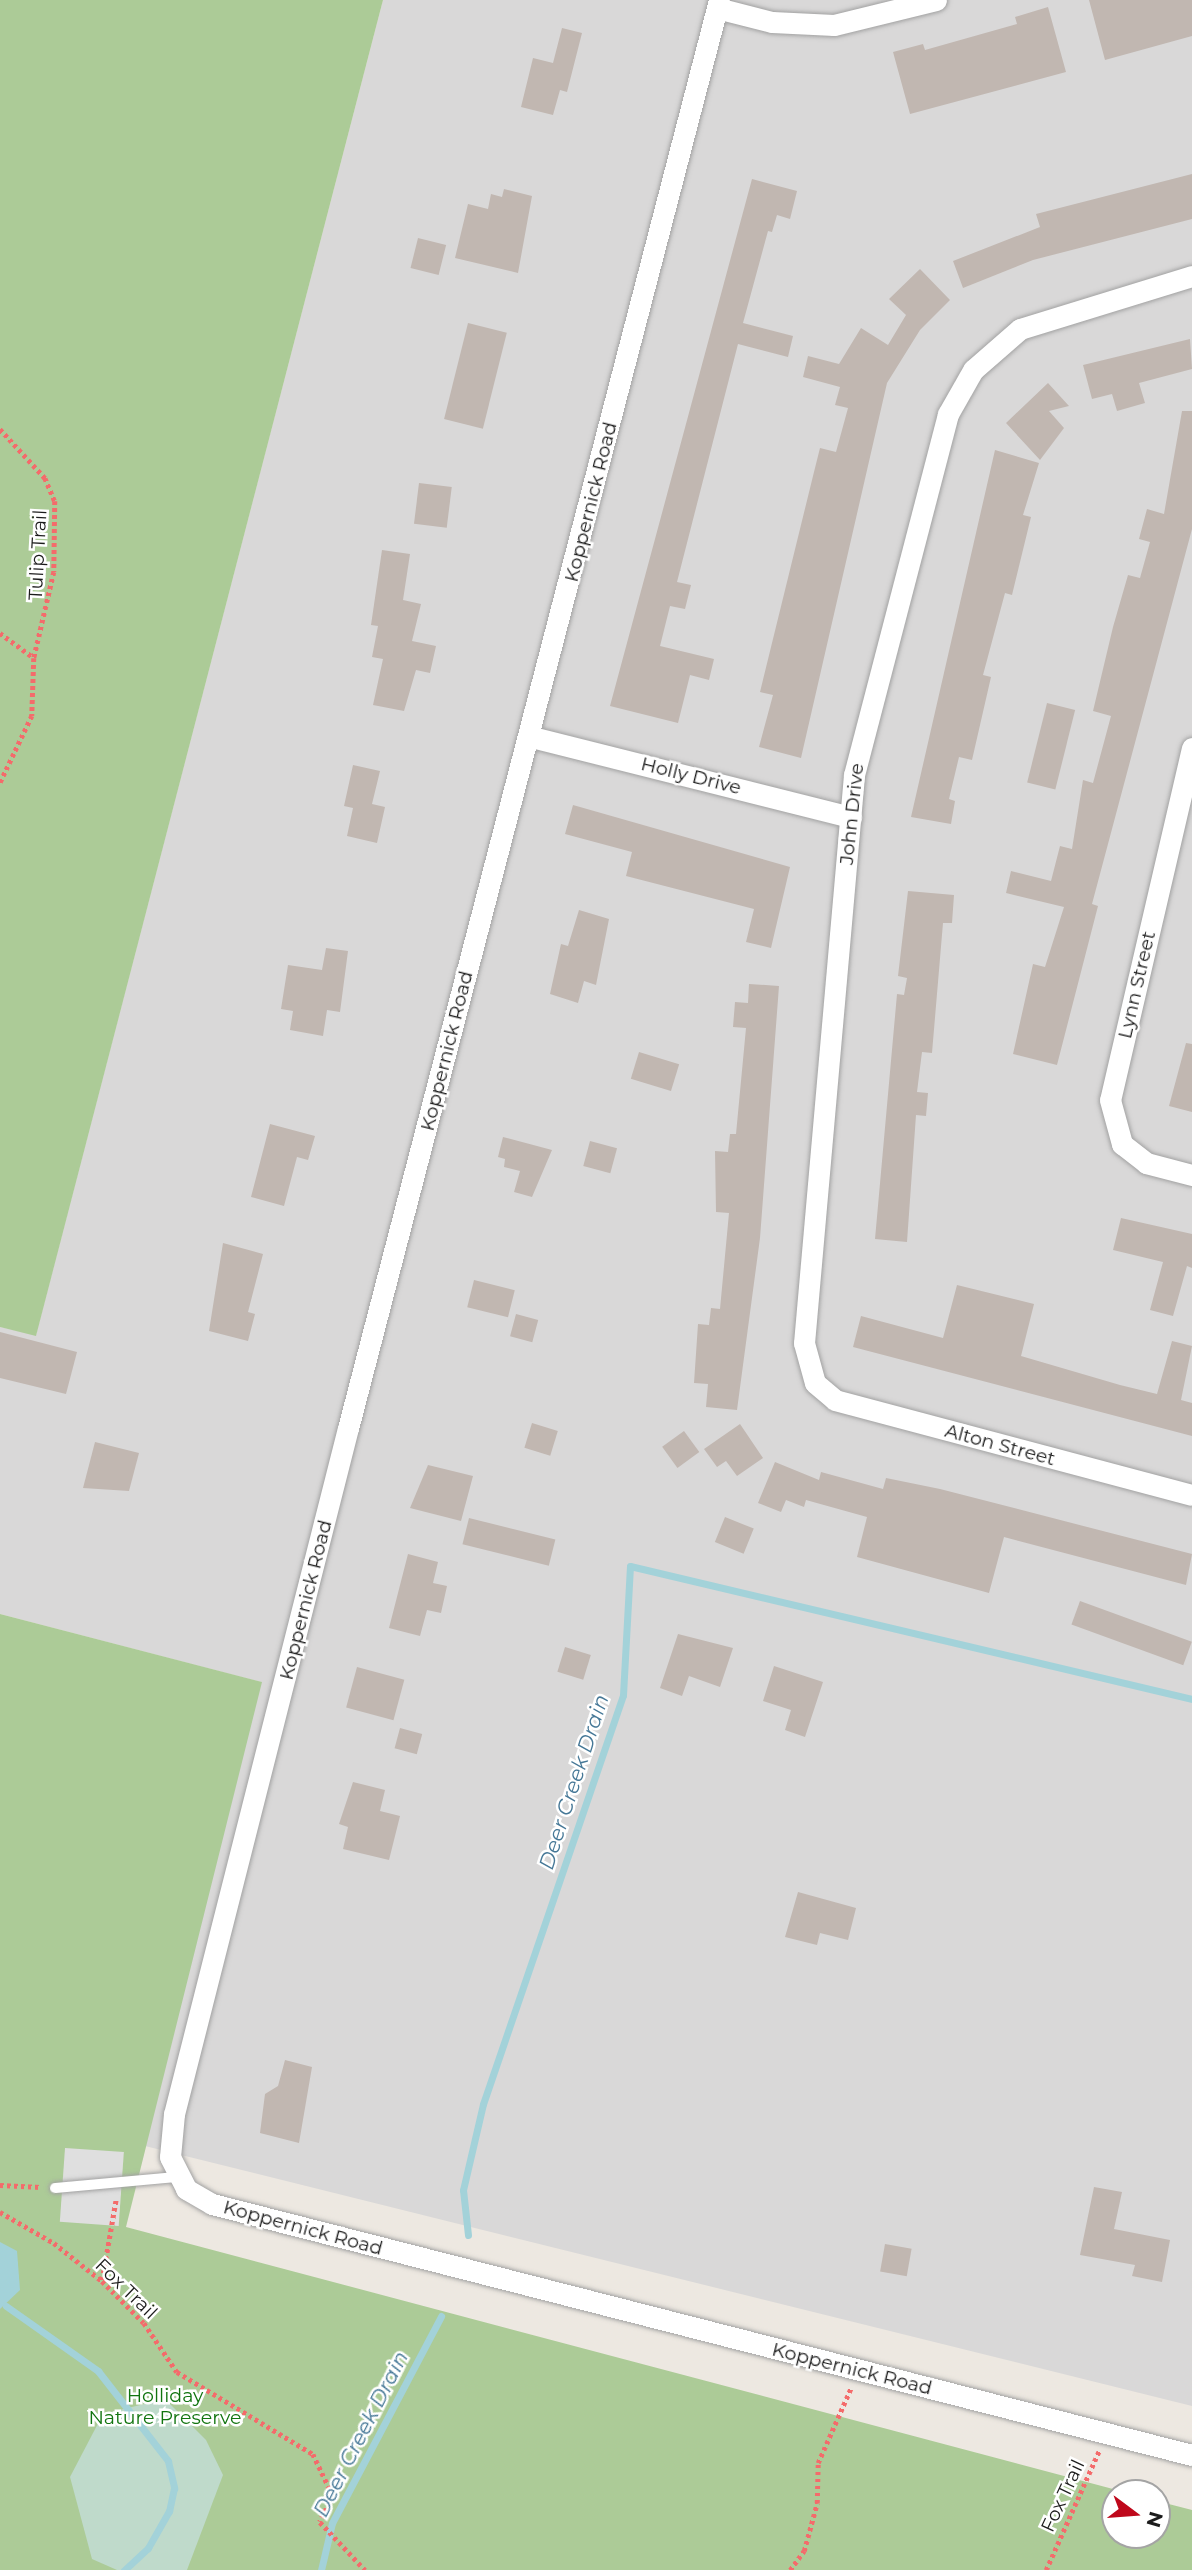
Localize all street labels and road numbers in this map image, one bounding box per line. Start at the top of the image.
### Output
street label: Koppernick Road [560,420,622,584]
street label: Tulip Trail [24,509,52,601]
street label: Holly Drive [638,753,744,799]
street label: John Drive [835,762,869,866]
street label: Lynn Street [1114,929,1160,1041]
street label: Koppernick Road [416,969,478,1133]
street label: Alton Street [942,1419,1058,1471]
street label: Koppernick Road [275,1518,337,1682]
street label: Koppernick Road [221,2196,385,2260]
street label: Fox Trail [90,2254,162,2324]
street label: Koppernick Road [770,2338,934,2400]
street label: Fox Trail [1036,2456,1090,2536]

